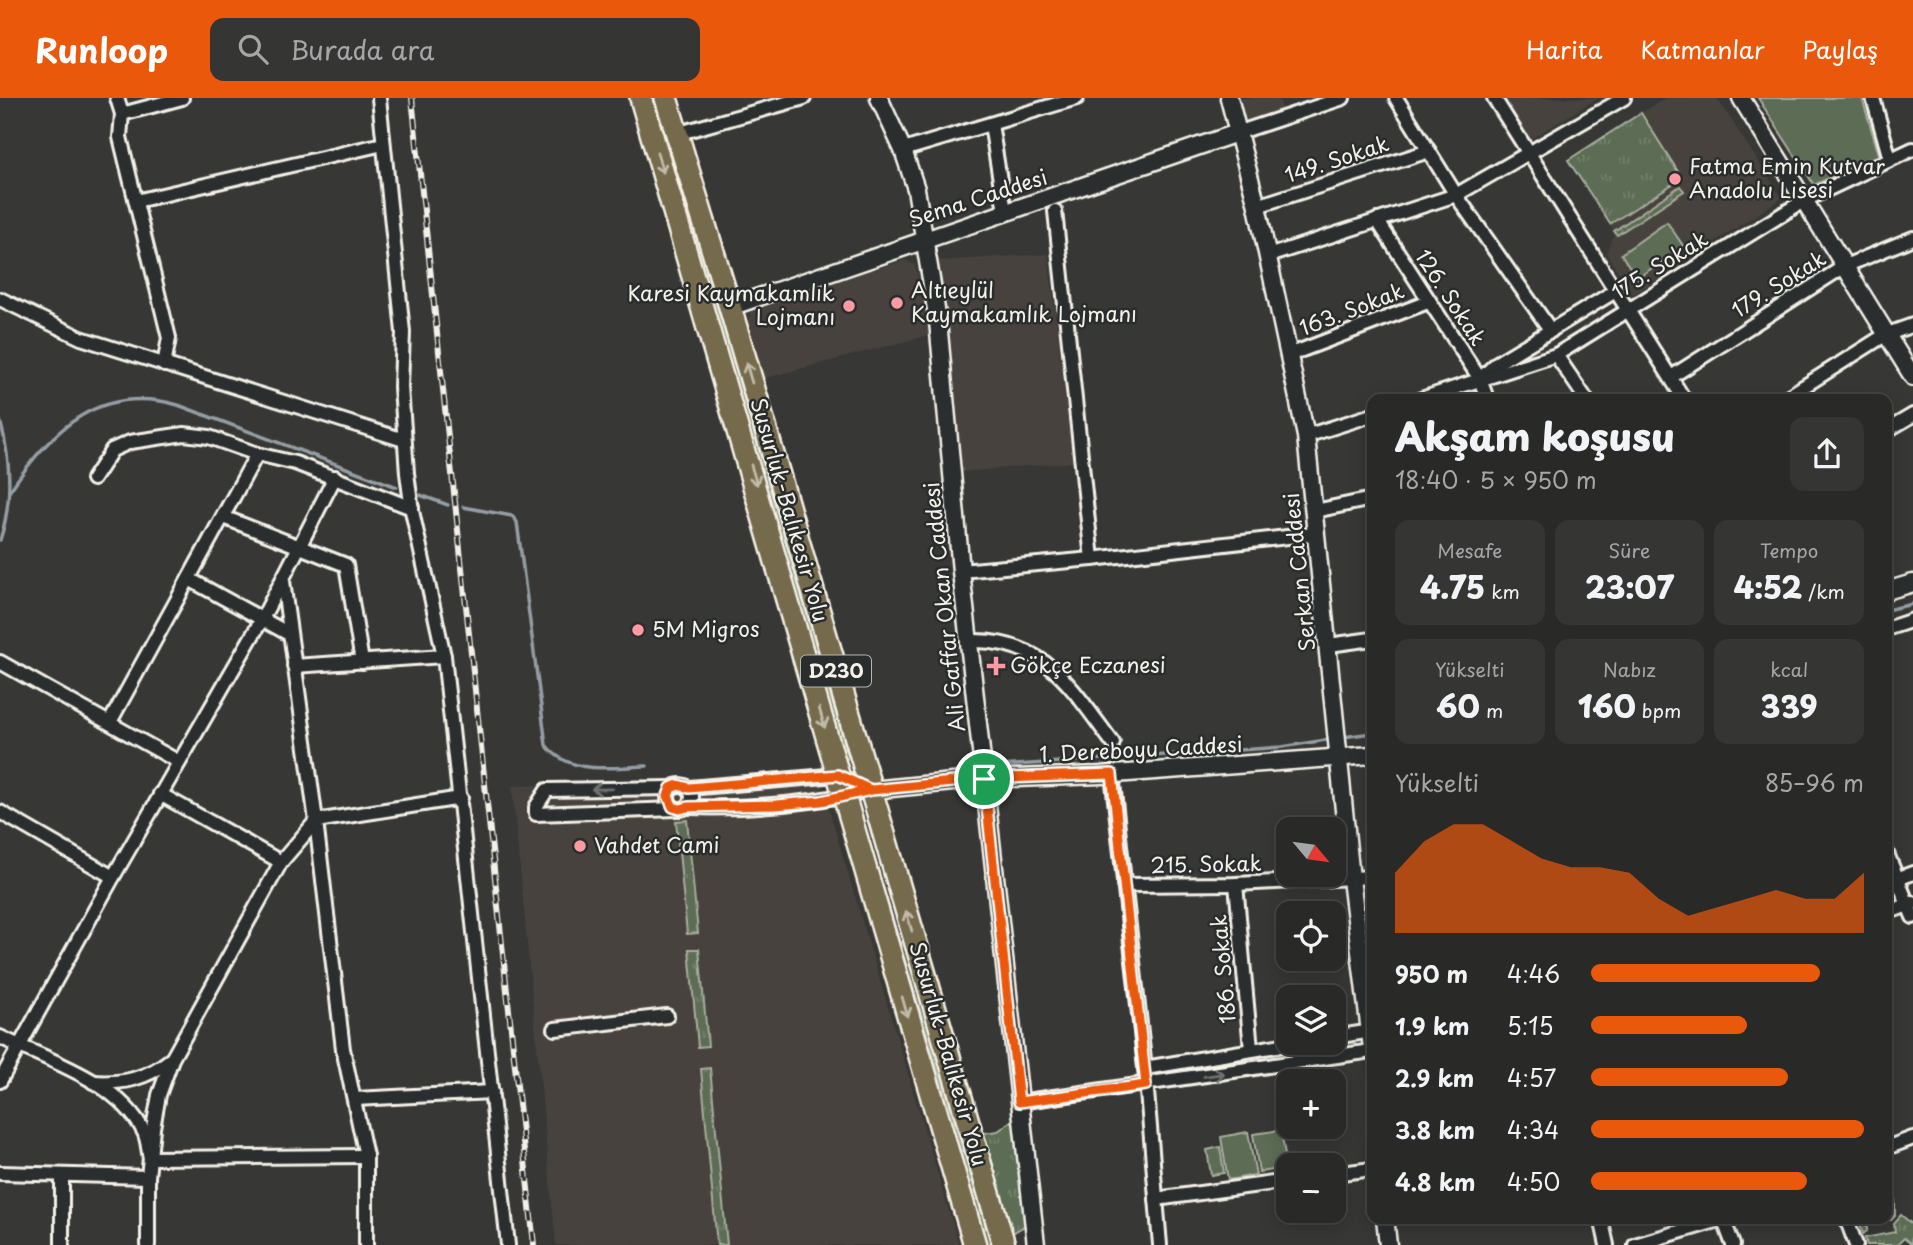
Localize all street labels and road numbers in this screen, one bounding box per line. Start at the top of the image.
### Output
street label: 149. Sokak [1280,126,1393,190]
street label: Sema Caddesi [904,160,1051,235]
street label: 175. Sokak [1605,222,1713,307]
street label: 126. Sokak [1408,242,1495,351]
street label: 179. Sokak [1724,242,1832,325]
street label: 163. Sokak [1294,274,1408,343]
street label: Susurluk-Balıkesir Yolu [744,394,838,625]
street label: Ali Gaffar Okan Caddesi [914,481,972,734]
street label: Serkan Caddesi [1274,492,1322,653]
road number: D230 [801,656,871,686]
street label: 1. Dereboyu Caddesi [1039,727,1243,769]
street label: 215. Sokak [1150,846,1262,880]
street label: 186. Sokak [1201,913,1243,1025]
street label: Susurluk-Balıkesir Yolu [903,938,997,1169]

